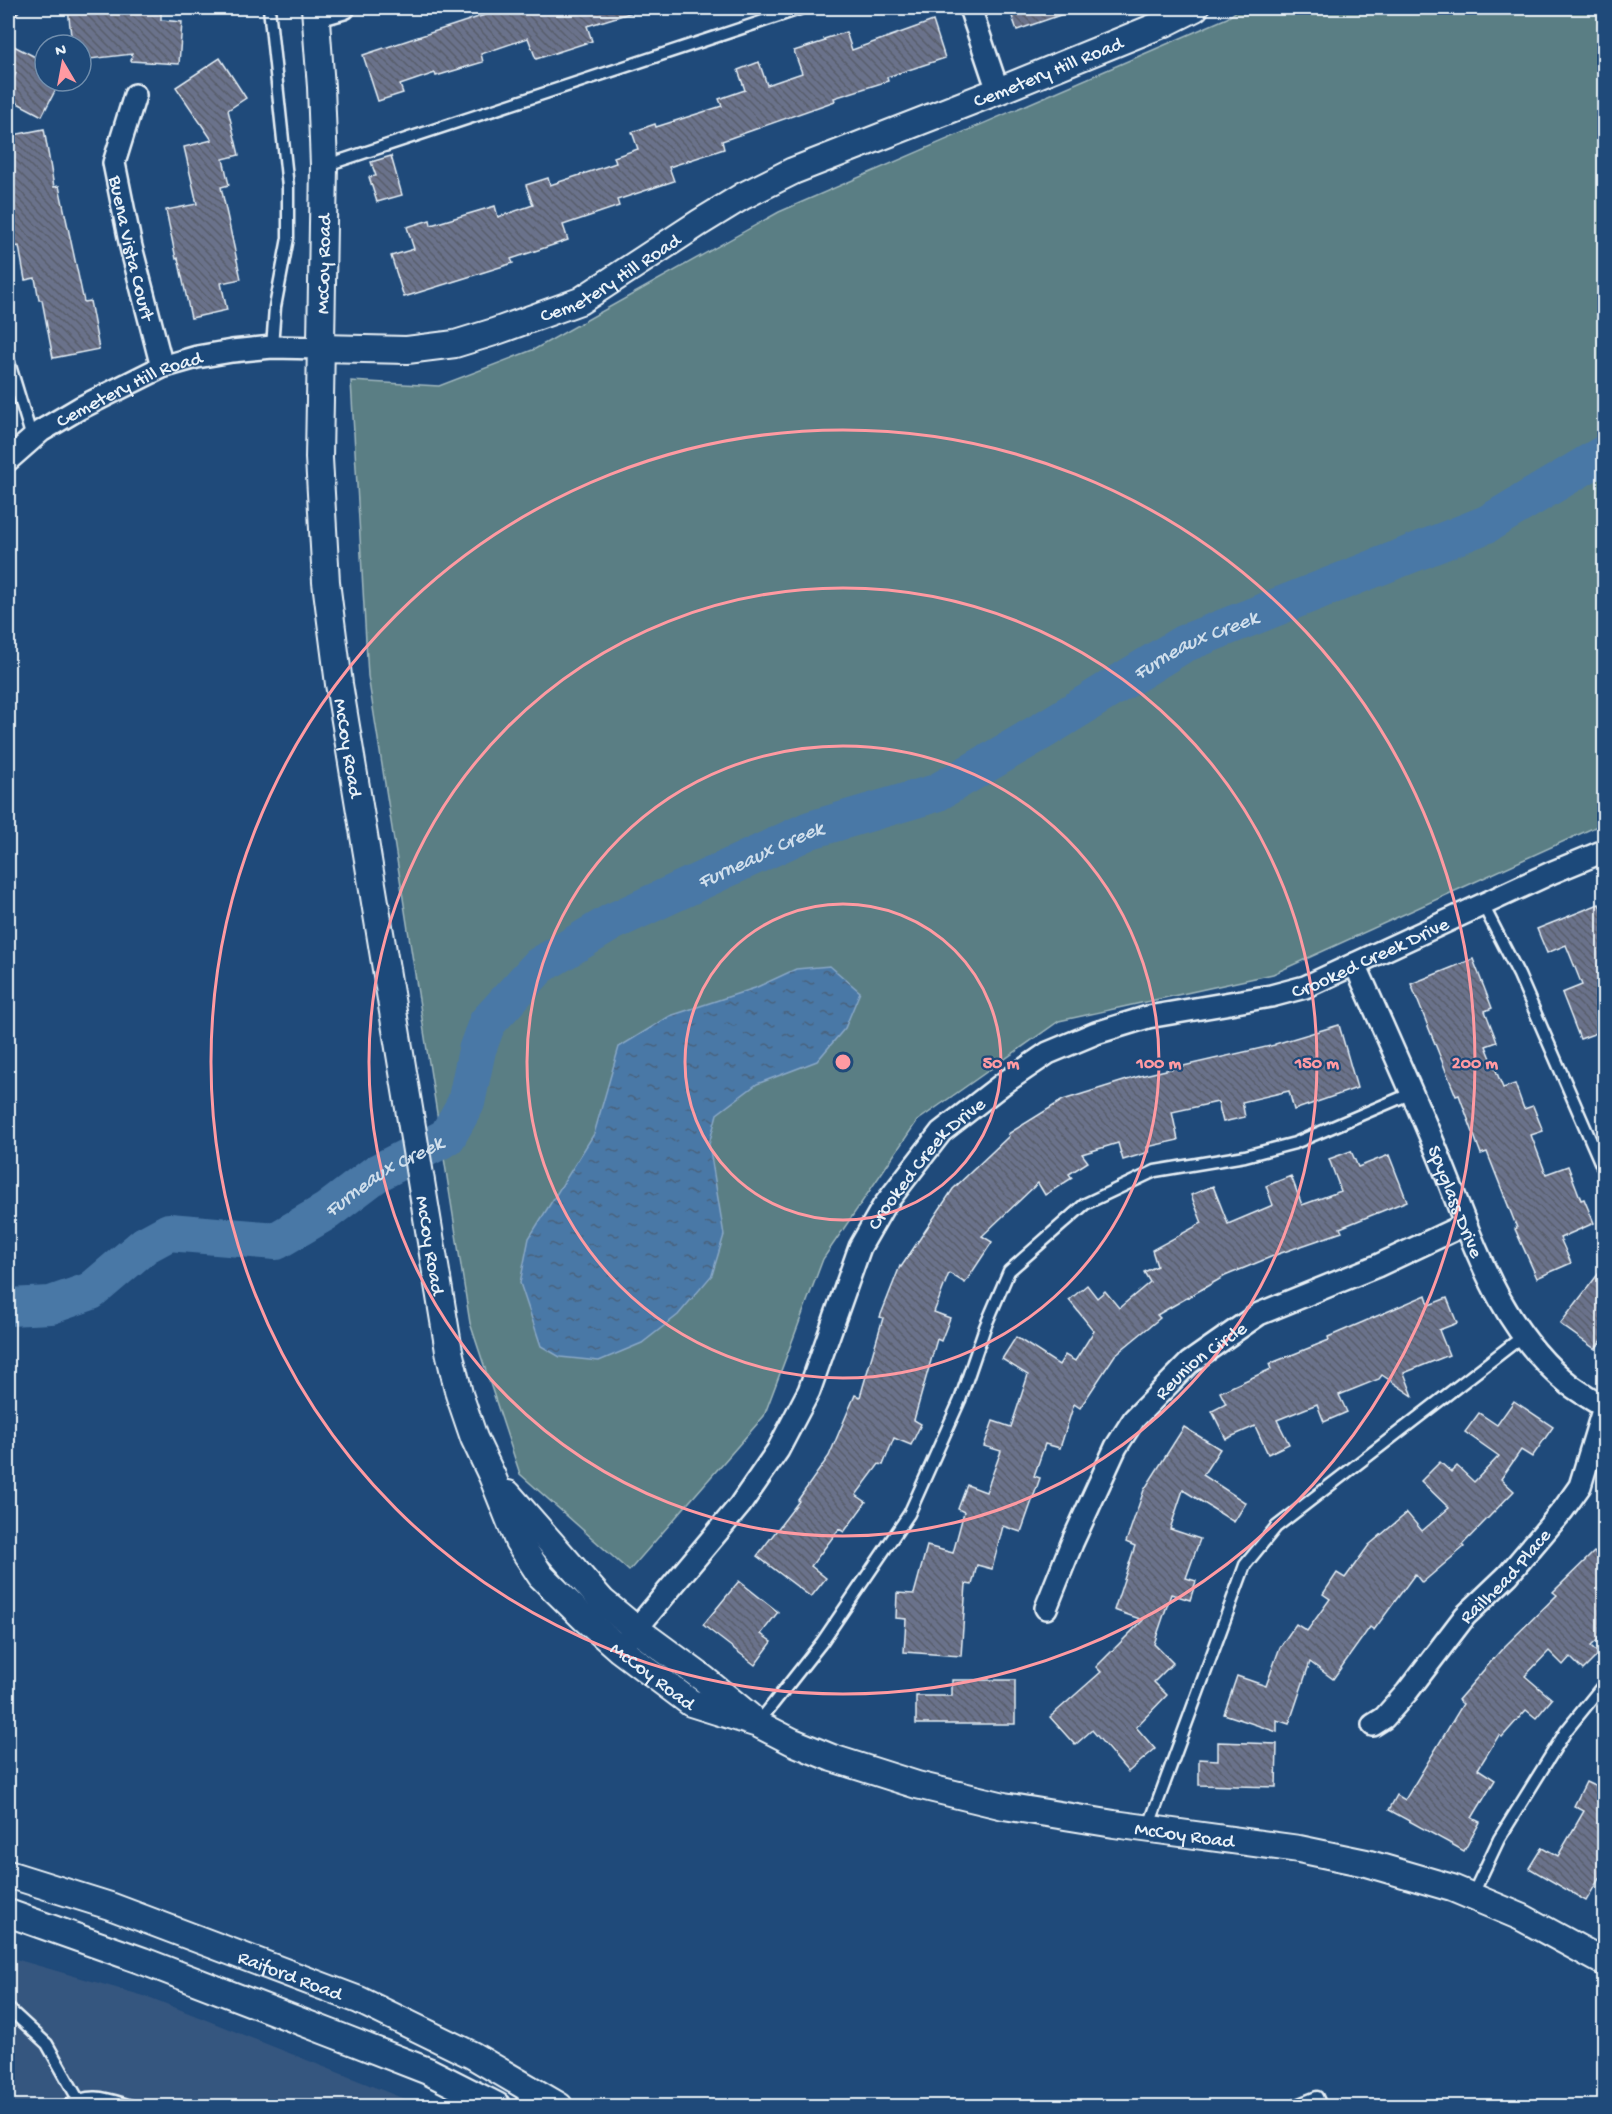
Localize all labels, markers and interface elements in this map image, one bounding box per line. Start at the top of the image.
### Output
north arrow [33,33,93,93]
street label: Cemetery Hill Road [971,33,1129,114]
text: N [54,41,68,62]
street label: Buena Vista Court [102,173,158,325]
street label: McCoy Road [313,212,338,314]
street label: Cemetery Hill Road [538,229,688,329]
street label: Cemetery Hill Road [53,348,207,434]
water label: Furneaux Creek [1130,606,1265,688]
street label: McCoy Road [327,697,366,802]
water label: Furneaux Creek [694,817,829,897]
street label: Crooked Creek Drive [1290,914,1454,1005]
centre of rings [833,1052,853,1072]
text: 50 m [983,1054,1020,1075]
text: 100 m [1136,1054,1182,1075]
text: 150 m [1294,1054,1339,1075]
text: 200 m [1452,1054,1498,1075]
street label: Crooked Creek Drive [864,1093,992,1235]
water label: Furneaux Creek [320,1131,451,1225]
street label: Spyglass Drive [1421,1143,1487,1263]
street label: McCoy Road [409,1194,448,1299]
street label: Reunion Circle [1151,1318,1253,1406]
street label: Railhead Place [1456,1525,1558,1630]
street label: McCoy Road [604,1638,700,1718]
street label: McCoy Road [1133,1819,1238,1855]
street label: Raiford Road [234,1947,347,2008]

